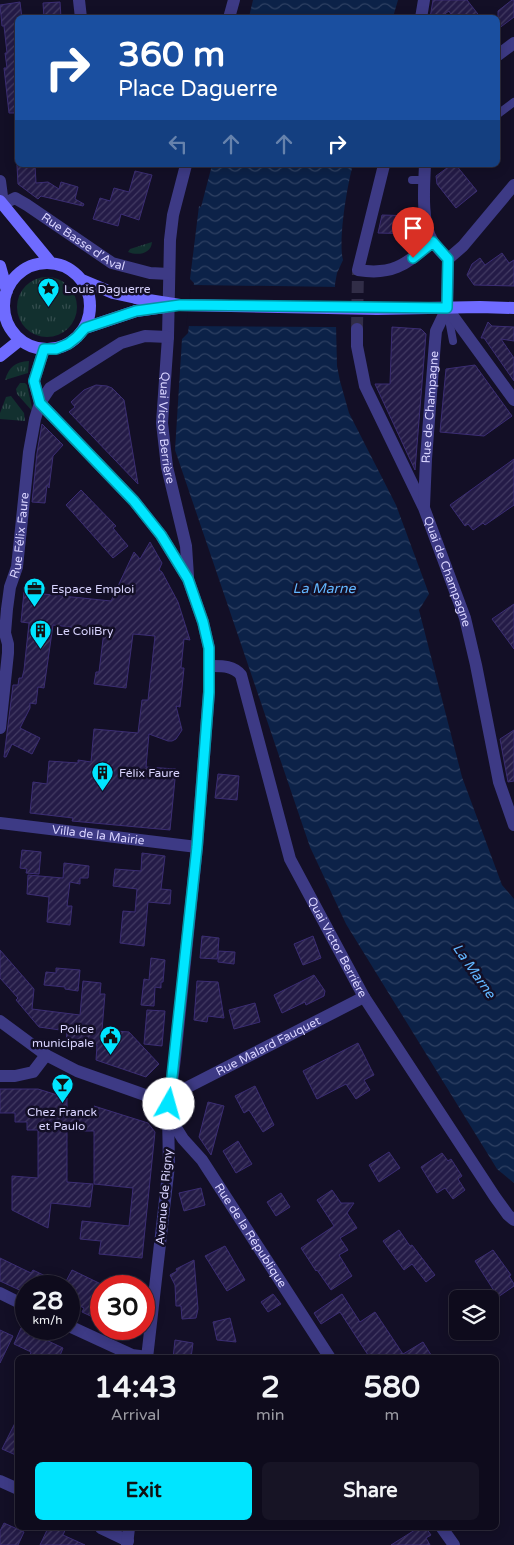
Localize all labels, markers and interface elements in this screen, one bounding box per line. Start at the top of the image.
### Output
text: 360 m [118,34,225,76]
icon: right [35,35,100,100]
text: Place Daguerre [118,76,278,102]
icon: left [164,130,192,158]
icon: ahead [217,130,245,158]
icon: ahead [270,130,298,158]
icon: right [323,130,351,158]
pin [392,207,434,258]
street label: Rue Basse d'Aval [39,210,127,273]
icon: arrive [399,214,427,242]
place icon: Louis Daguerre [36,277,60,308]
place label: Louis Daguerre [64,282,151,296]
street label: Rue de Champagne [419,350,441,464]
street label: Quai Victor Berrière [155,371,178,485]
street label: Rue Félix Faure [7,491,32,580]
street label: Quai de Champagne [421,514,474,628]
office icon: Espace Emploi [23,577,47,608]
water label: La Marne [293,580,356,597]
place label: Espace Emploi [51,582,134,596]
building icon: Le ColiBry [28,619,52,650]
place label: Le ColiBry [56,624,114,638]
building icon: Félix Faure [91,761,115,792]
place label: Félix Faure [119,766,180,780]
street label: Villa de la Mairie [51,822,146,848]
street label: Quai Victor Berrière [305,894,370,1000]
water label: La Marne [449,940,500,1002]
street label: Rue Malard Fauquet [213,1013,323,1079]
place label: Police municipale [32,1022,94,1050]
public building icon: Police municipale [98,1024,122,1055]
bar icon: Chez Franck et Paulo [50,1073,74,1104]
position arrow [142,1077,194,1129]
place label: Chez Franck et Paulo [27,1105,98,1133]
street label: Avenue de Rigny [153,1148,175,1246]
street label: Rue de la République [212,1180,290,1290]
speed limit sign: 30 [90,1275,155,1340]
text: 28 [32,1286,63,1316]
map controls [449,1290,499,1340]
button: layers [449,1290,499,1340]
text: km/h [32,1313,63,1327]
text: 14:43 [94,1369,177,1406]
text: 2 [261,1369,280,1406]
text: 580 [364,1369,420,1406]
text: Arrival [111,1405,160,1425]
text: min [256,1405,285,1425]
text: m [384,1405,399,1425]
button: Exit [35,1462,252,1520]
button: Share [262,1462,479,1520]

